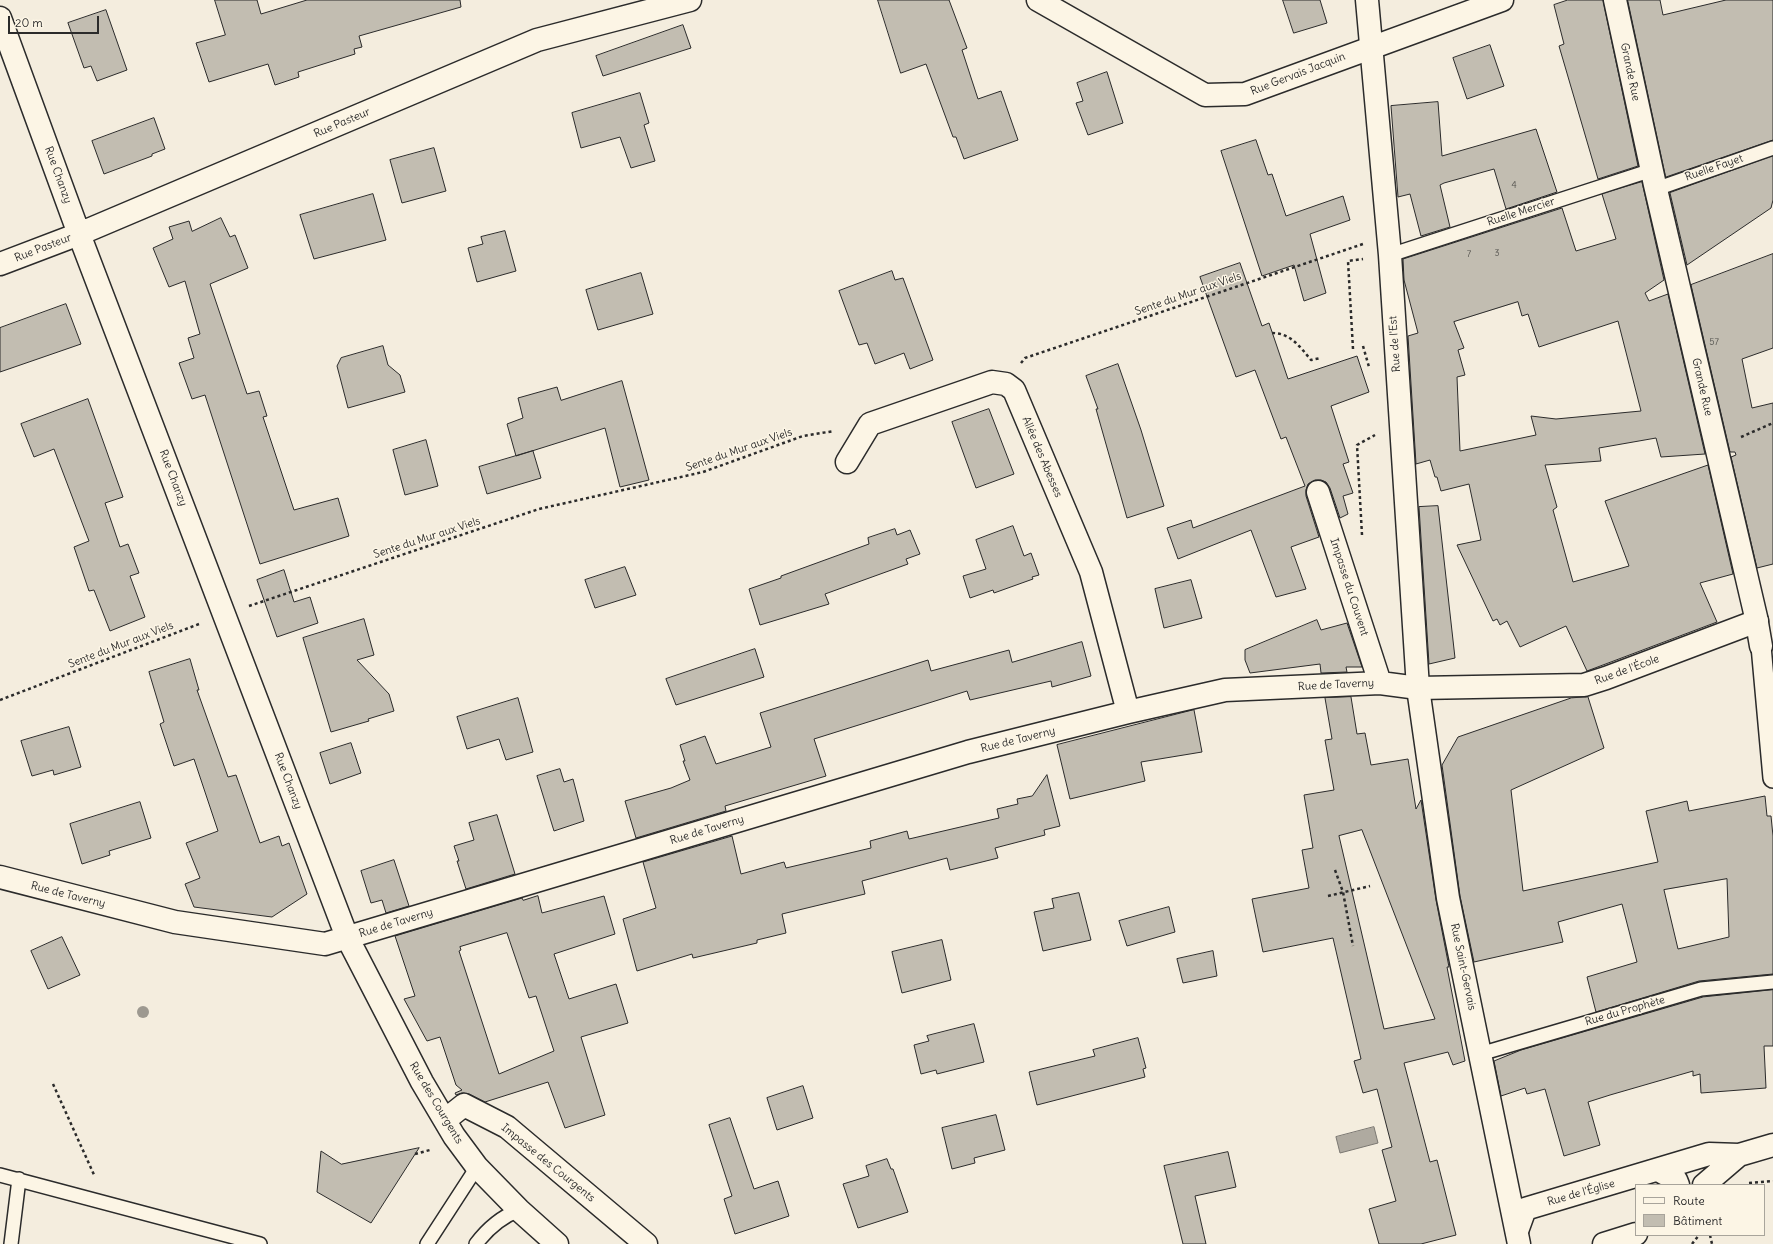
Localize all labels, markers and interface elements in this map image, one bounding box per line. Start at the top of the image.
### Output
scale bar [10,8,101,34]
text: 20 m [15,15,43,30]
street label: Grande Rue [1617,42,1643,102]
street label: Rue Gervais Jacquin [1249,50,1347,98]
street label: Rue Pasteur [312,105,372,141]
street label: Rue Chanzy [42,145,74,205]
street label: Ruelle Fayet [1683,152,1745,184]
house number: 4 [1511,180,1517,190]
street label: Ruelle Mercier [1486,195,1556,229]
street label: Rue Pasteur [13,231,73,265]
house number: 3 [1494,248,1500,258]
house number: 7 [1467,249,1471,259]
street label: Sente du Mur aux Viels [1133,270,1243,318]
street label: Rue de l'Est [1386,315,1404,373]
house number: 57 [1709,337,1719,347]
street label: Grande Rue [1689,357,1715,417]
street label: Allée des Abesses [1019,415,1065,499]
street label: Sente du Mur aux Viels [684,426,794,474]
street label: Rue Chanzy [156,448,190,508]
street label: Sente du Mur aux Viels [372,514,482,562]
street label: Impasse du Couvent [1327,536,1371,638]
street label: Sente du Mur aux Viels [66,619,176,671]
street label: Rue de l'École [1593,652,1661,688]
street label: Rue de Taverny [1297,676,1375,694]
street label: Rue de Taverny [979,724,1057,756]
street label: Rue Chanzy [271,751,305,811]
street label: Rue de Taverny [669,813,745,847]
street label: Rue de Taverny [29,879,107,911]
street label: Rue de Taverny [358,906,434,940]
street label: Rue Saint-Gervais [1447,922,1479,1012]
street label: Rue du Prophète [1583,993,1667,1029]
street label: Rue des Courgents [406,1060,466,1146]
street label: Impasse des Courgents [499,1121,597,1205]
street label: Rue de l'Église [1546,1177,1616,1209]
legend [1635,1184,1765,1236]
text: Route [1673,1193,1705,1208]
text: Bâtiment [1673,1213,1722,1228]

